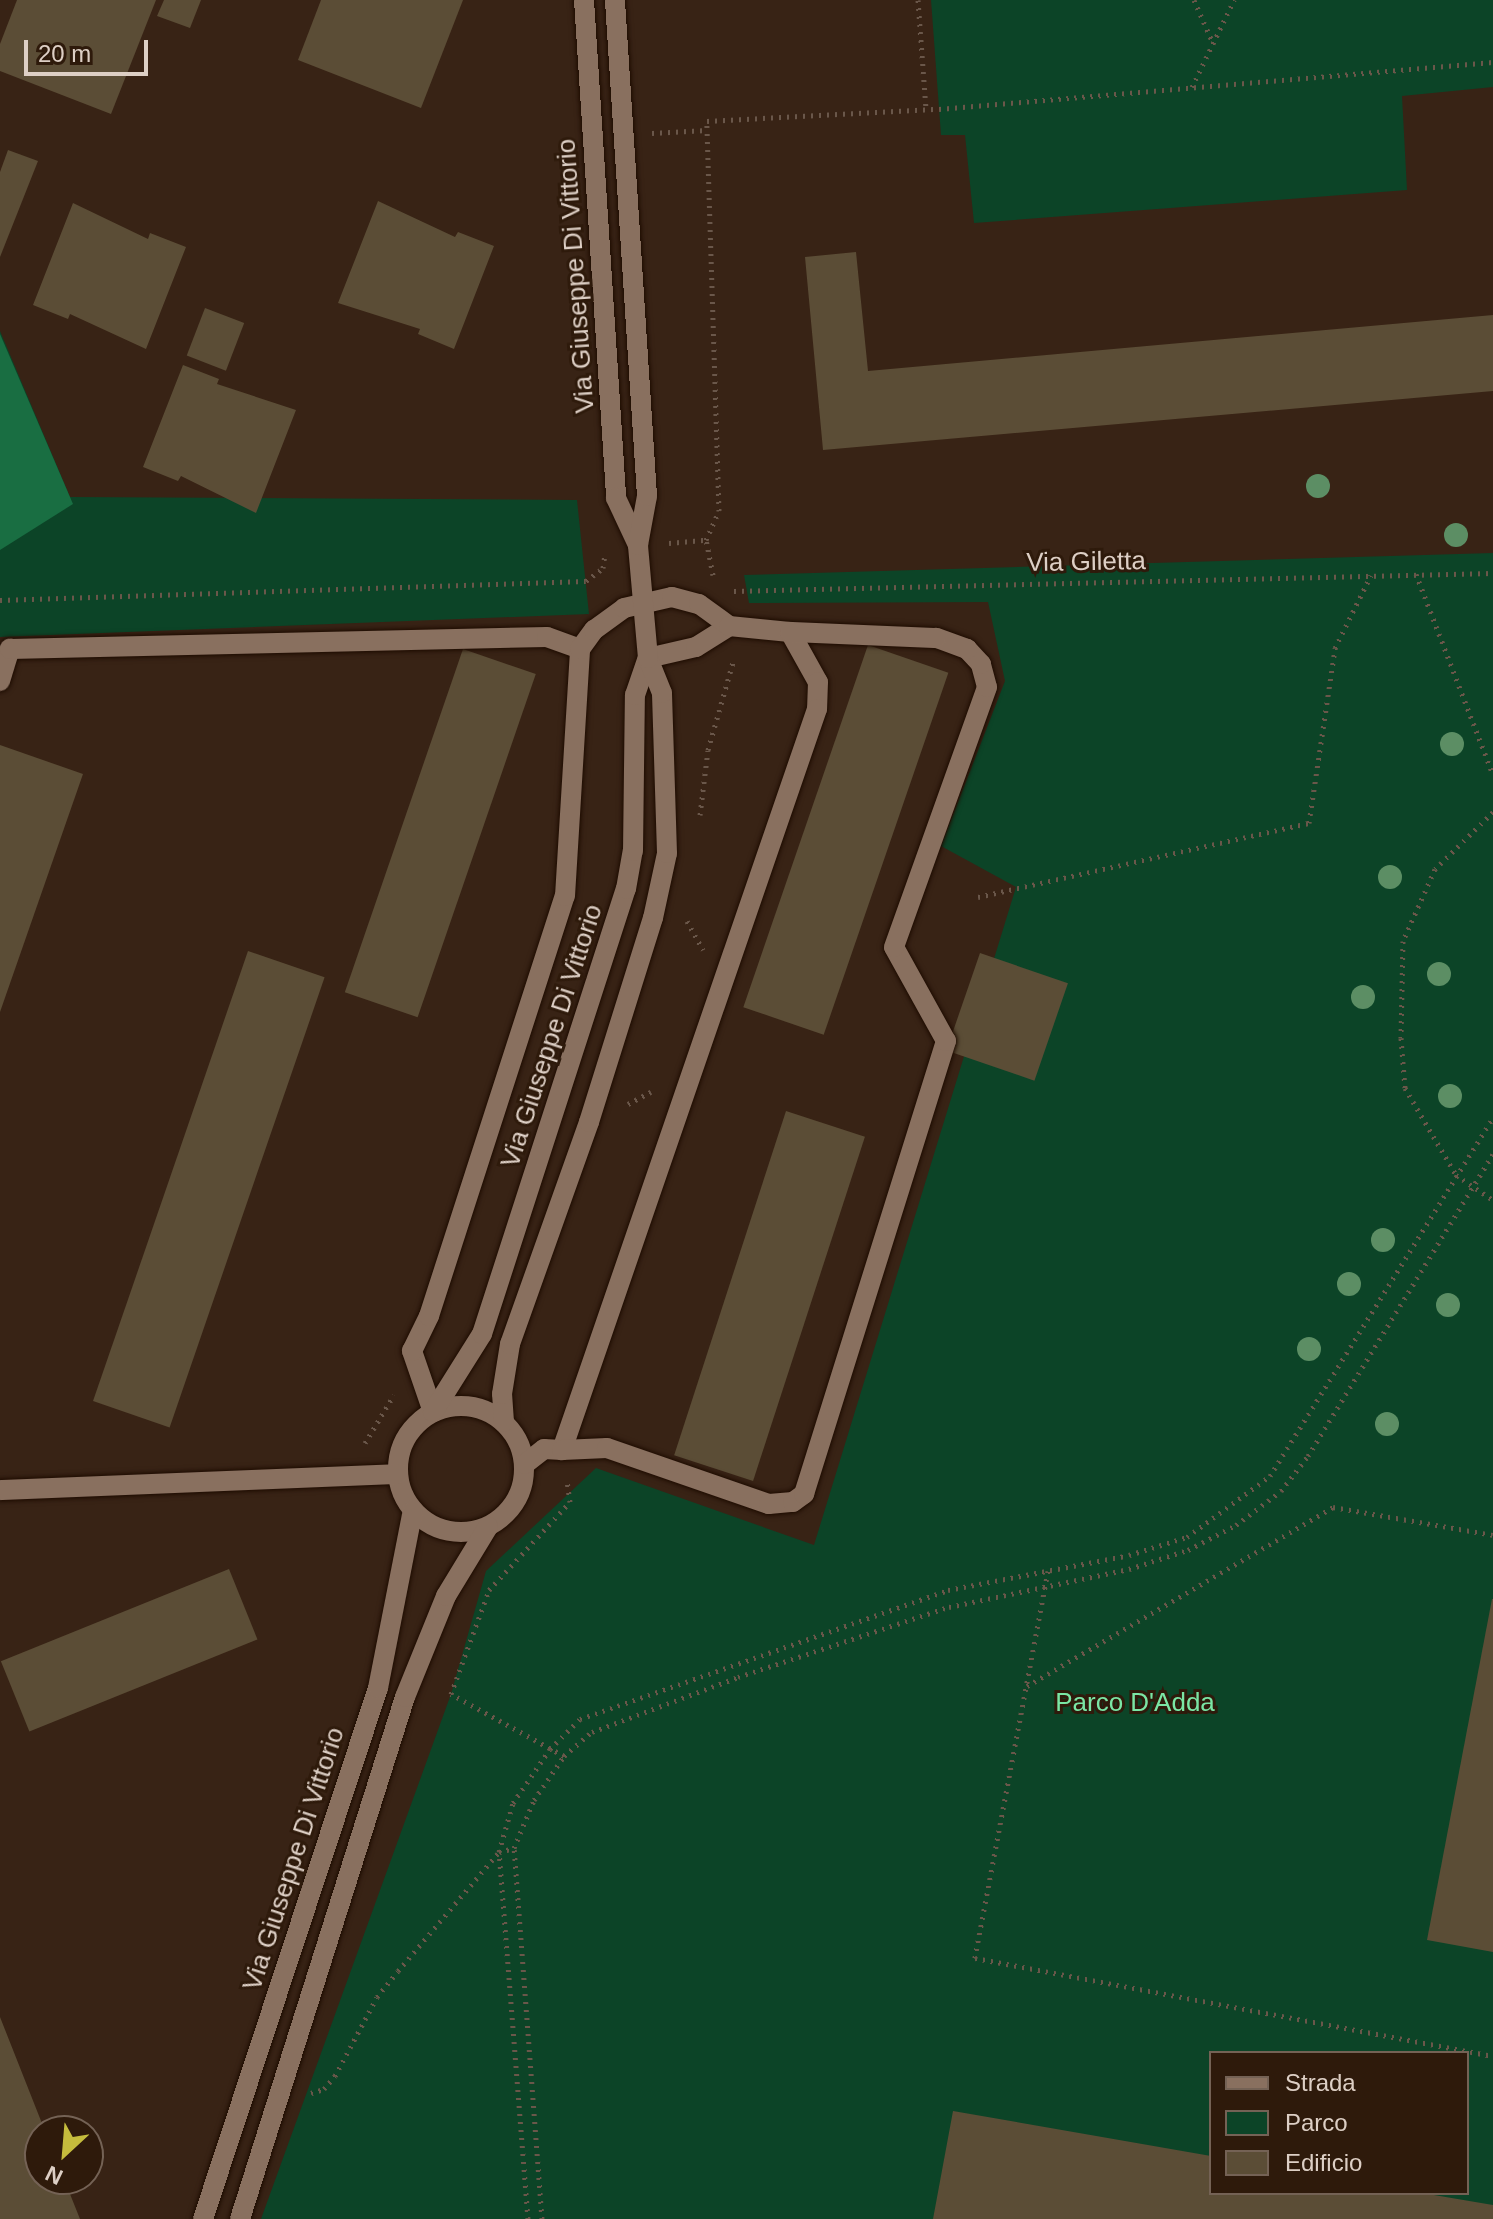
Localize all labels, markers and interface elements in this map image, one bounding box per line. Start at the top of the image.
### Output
scale bar [28,24,152,74]
text: 20 m [38,40,91,67]
street label: Via Giuseppe Di Vittorio [551,138,601,414]
street label: Via Giletta [1026,545,1146,579]
street label: Via Giuseppe Di Vittorio [495,900,609,1172]
park label: Parco D'Adda [1055,1687,1215,1719]
street label: Via Giuseppe Di Vittorio [237,1723,351,1995]
legend [1209,2051,1469,2195]
text: Strada [1285,2069,1356,2096]
text: Parco [1285,2109,1348,2136]
north arrow [24,2115,104,2195]
text: Edificio [1285,2149,1362,2176]
text: N [42,2161,67,2190]

